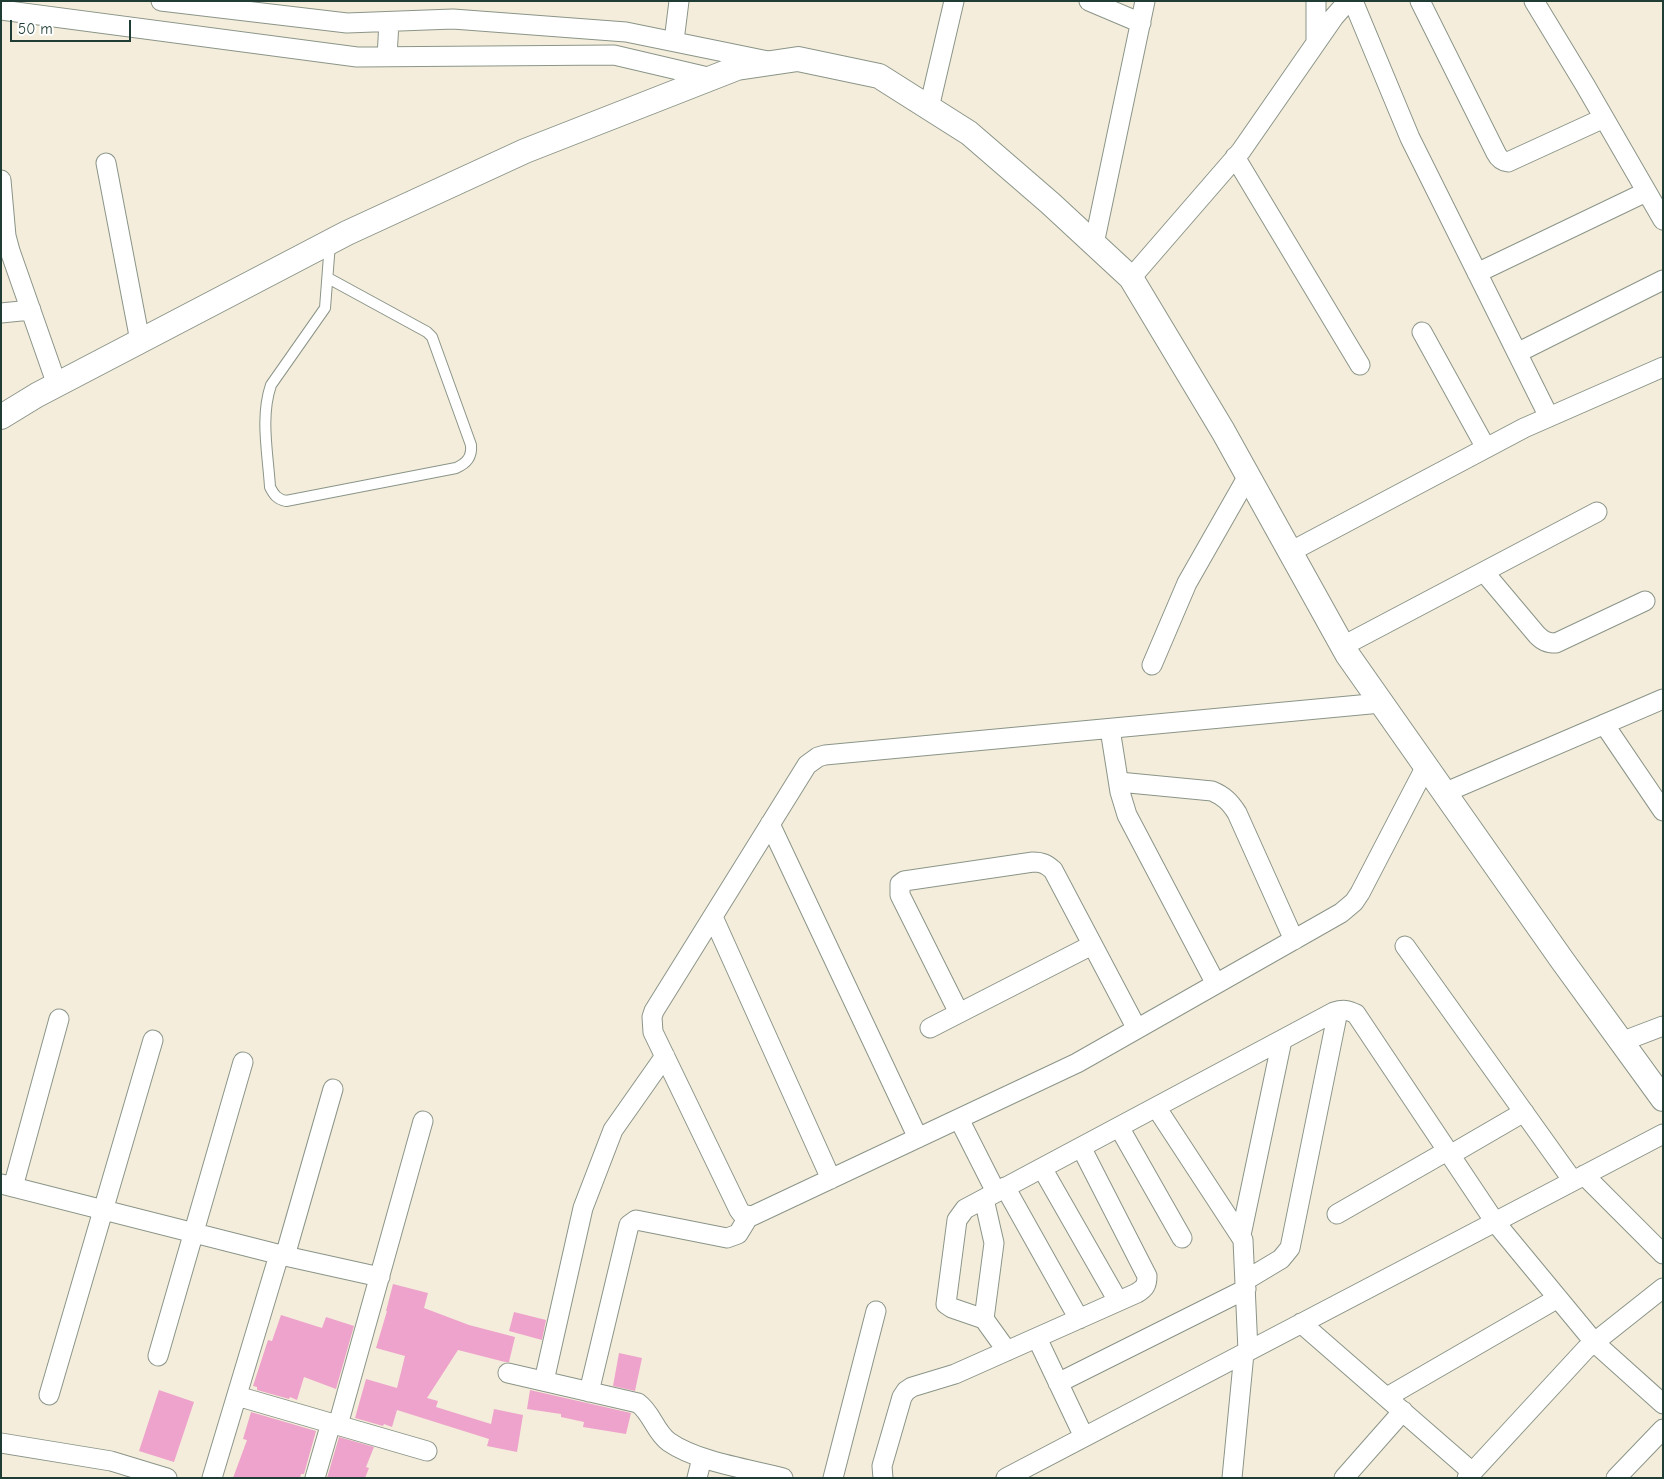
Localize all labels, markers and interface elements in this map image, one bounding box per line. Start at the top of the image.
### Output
scale bar [12,10,134,42]
text: 50 m [18,20,53,38]

